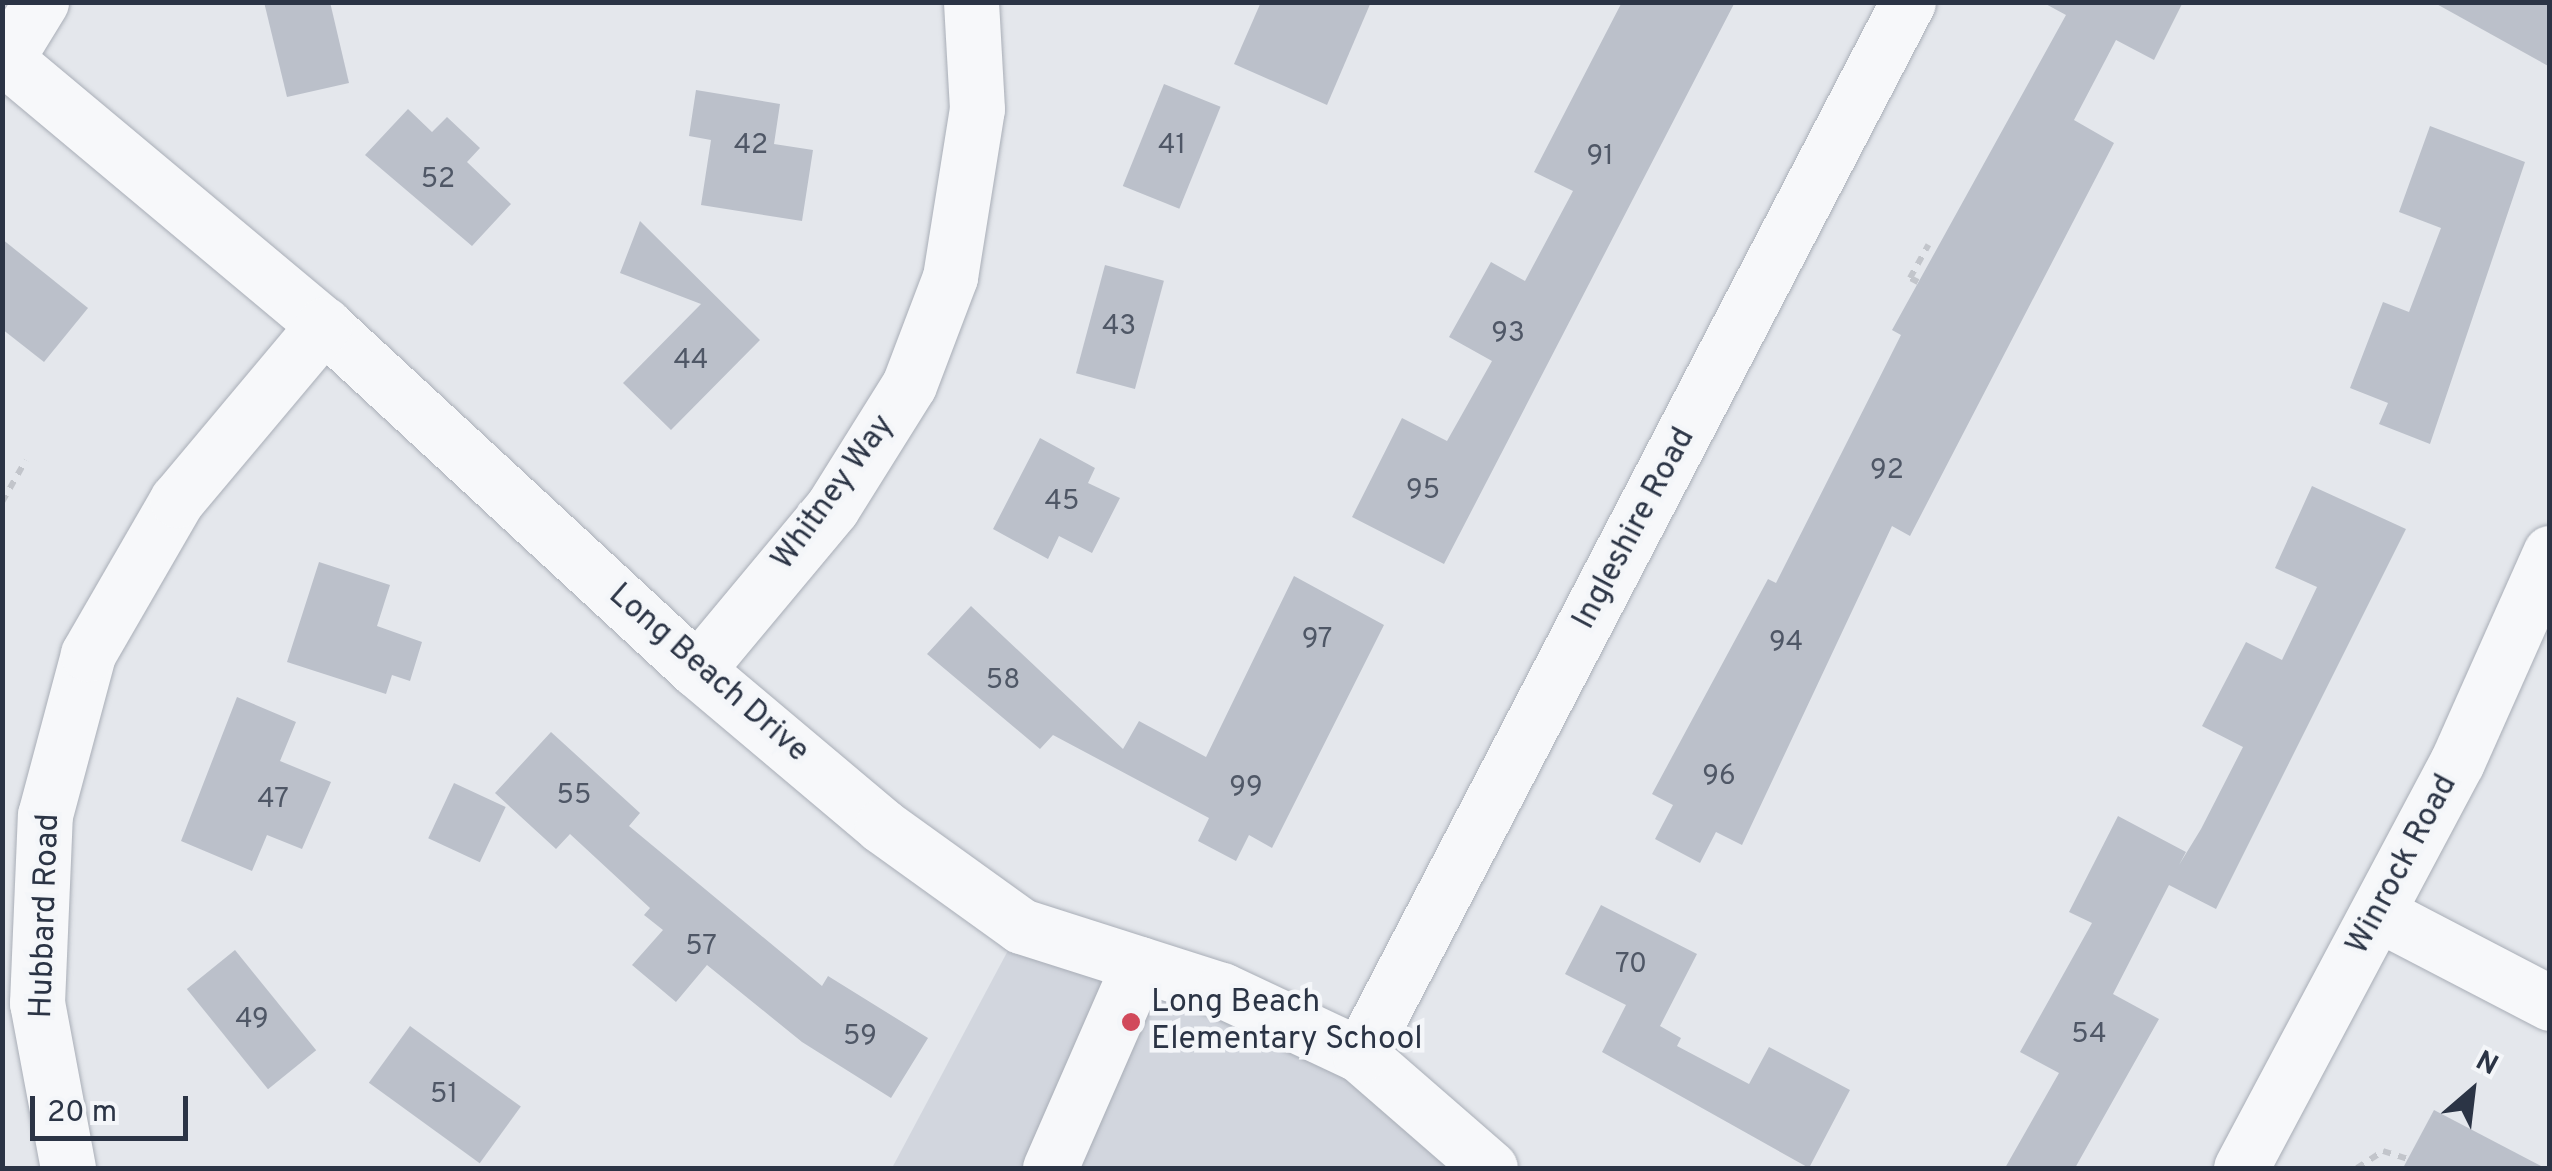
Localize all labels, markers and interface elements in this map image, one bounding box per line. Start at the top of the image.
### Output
house number: 42 [734,129,768,163]
house number: 41 [1158,129,1186,163]
house number: 91 [1586,140,1614,174]
house number: 52 [421,163,455,197]
house number: 43 [1102,310,1136,344]
house number: 93 [1491,317,1525,351]
house number: 44 [674,344,708,378]
street label: Whitney Way [765,408,903,578]
street label: Ingleshire Road [1566,422,1704,636]
house number: 92 [1870,454,1904,488]
house number: 95 [1406,474,1440,508]
house number: 45 [1045,485,1079,519]
street label: Long Beach Drive [600,577,816,771]
house number: 97 [1302,623,1332,657]
house number: 94 [1769,626,1803,660]
house number: 58 [986,664,1020,698]
house number: 96 [1702,760,1736,794]
street label: Winrock Road [2340,769,2466,961]
house number: 99 [1229,771,1263,805]
house number: 55 [557,779,591,813]
house number: 47 [257,783,289,817]
street label: Hubbard Road [23,813,69,1019]
house number: 57 [685,930,717,964]
house number: 70 [1615,948,1647,982]
place label: Long Beach Elementary School [1151,985,1423,1060]
house number: 49 [235,1003,269,1037]
marker: Long Beach Elementary School [1120,1011,1142,1033]
house number: 54 [2071,1018,2107,1052]
house number: 59 [843,1020,877,1054]
north arrow [2422,1041,2522,1141]
text: N [2469,1044,2503,1085]
scale bar [35,1076,192,1138]
house number: 51 [430,1078,458,1112]
text: 20 m [47,1095,117,1132]

